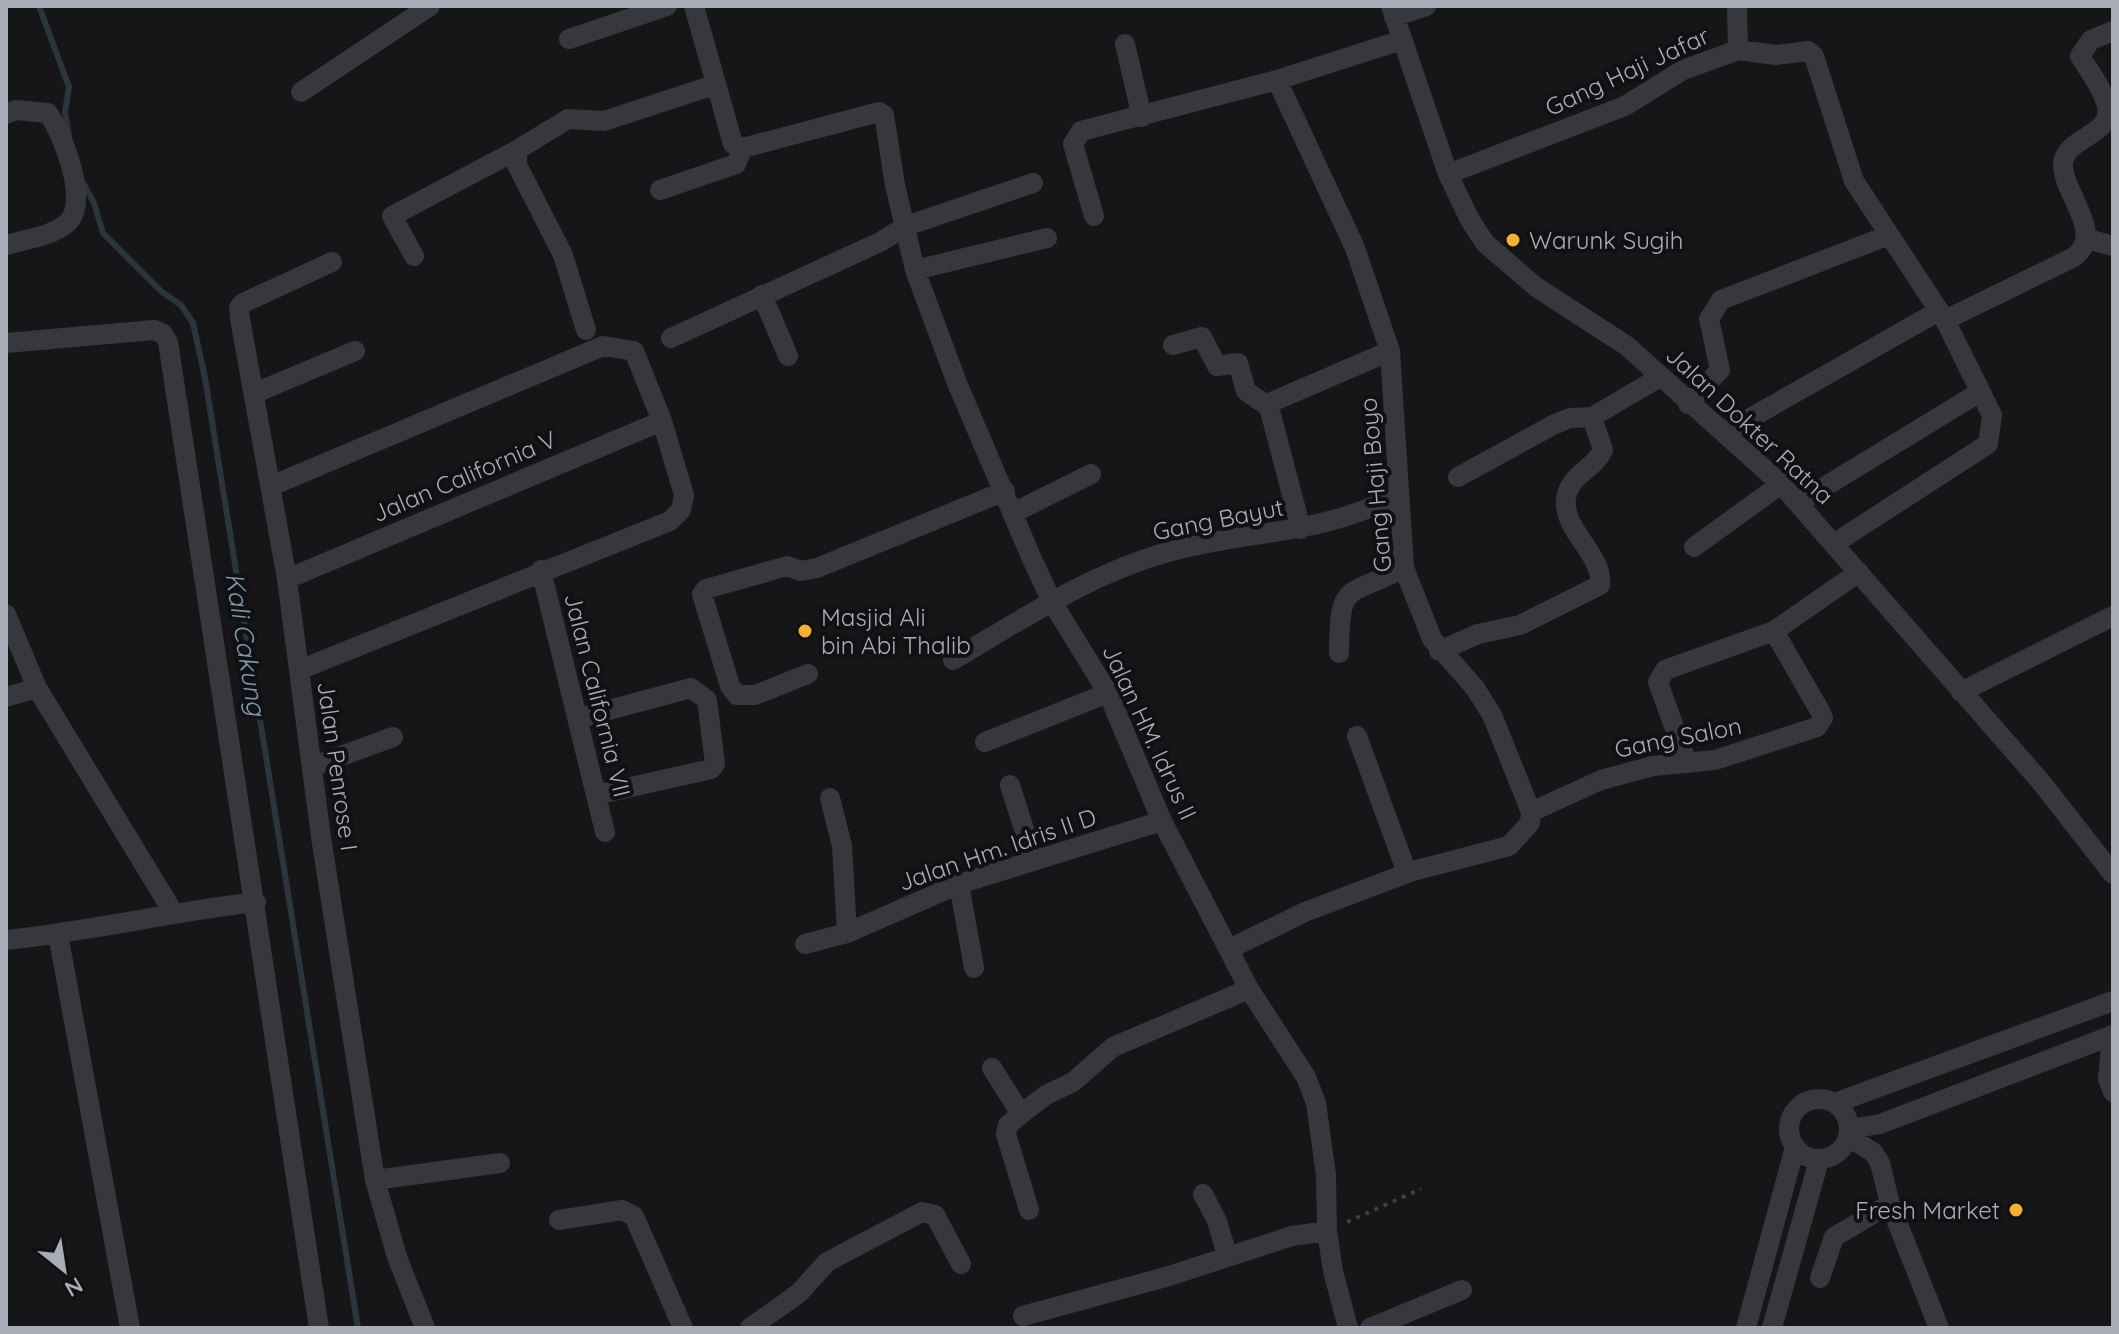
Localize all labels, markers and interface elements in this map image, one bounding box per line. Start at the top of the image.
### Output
street label: Gang Haji Jafar [1540,20,1714,122]
place label: Warunk Sugih [1529,225,1683,255]
marker: Warunk Sugih [1504,231,1522,249]
street label: Jalan Dokter Ratna [1660,340,1840,510]
street label: Gang Haji Boyo [1352,396,1398,574]
street label: Jalan California V [367,424,561,528]
street label: Gang Bayut [1150,492,1286,546]
water label: Kali Cakung [218,570,274,720]
street label: Jalan California VII [558,590,638,800]
place label: Masjid Ali bin Abi Thalib [821,602,971,660]
marker: Masjid Ali bin Abi Thalib [796,622,814,640]
street label: Jalan HM. Idrus II [1096,640,1204,824]
street label: Jalan Penrose I [311,679,365,853]
street label: Gang Salon [1612,710,1744,764]
street label: Jalan Hm. Idris II D [894,801,1100,897]
place label: Fresh Market [1855,1195,2000,1225]
marker: Fresh Market [2007,1201,2025,1219]
north arrow [24,1230,104,1310]
text: N [60,1271,88,1303]

